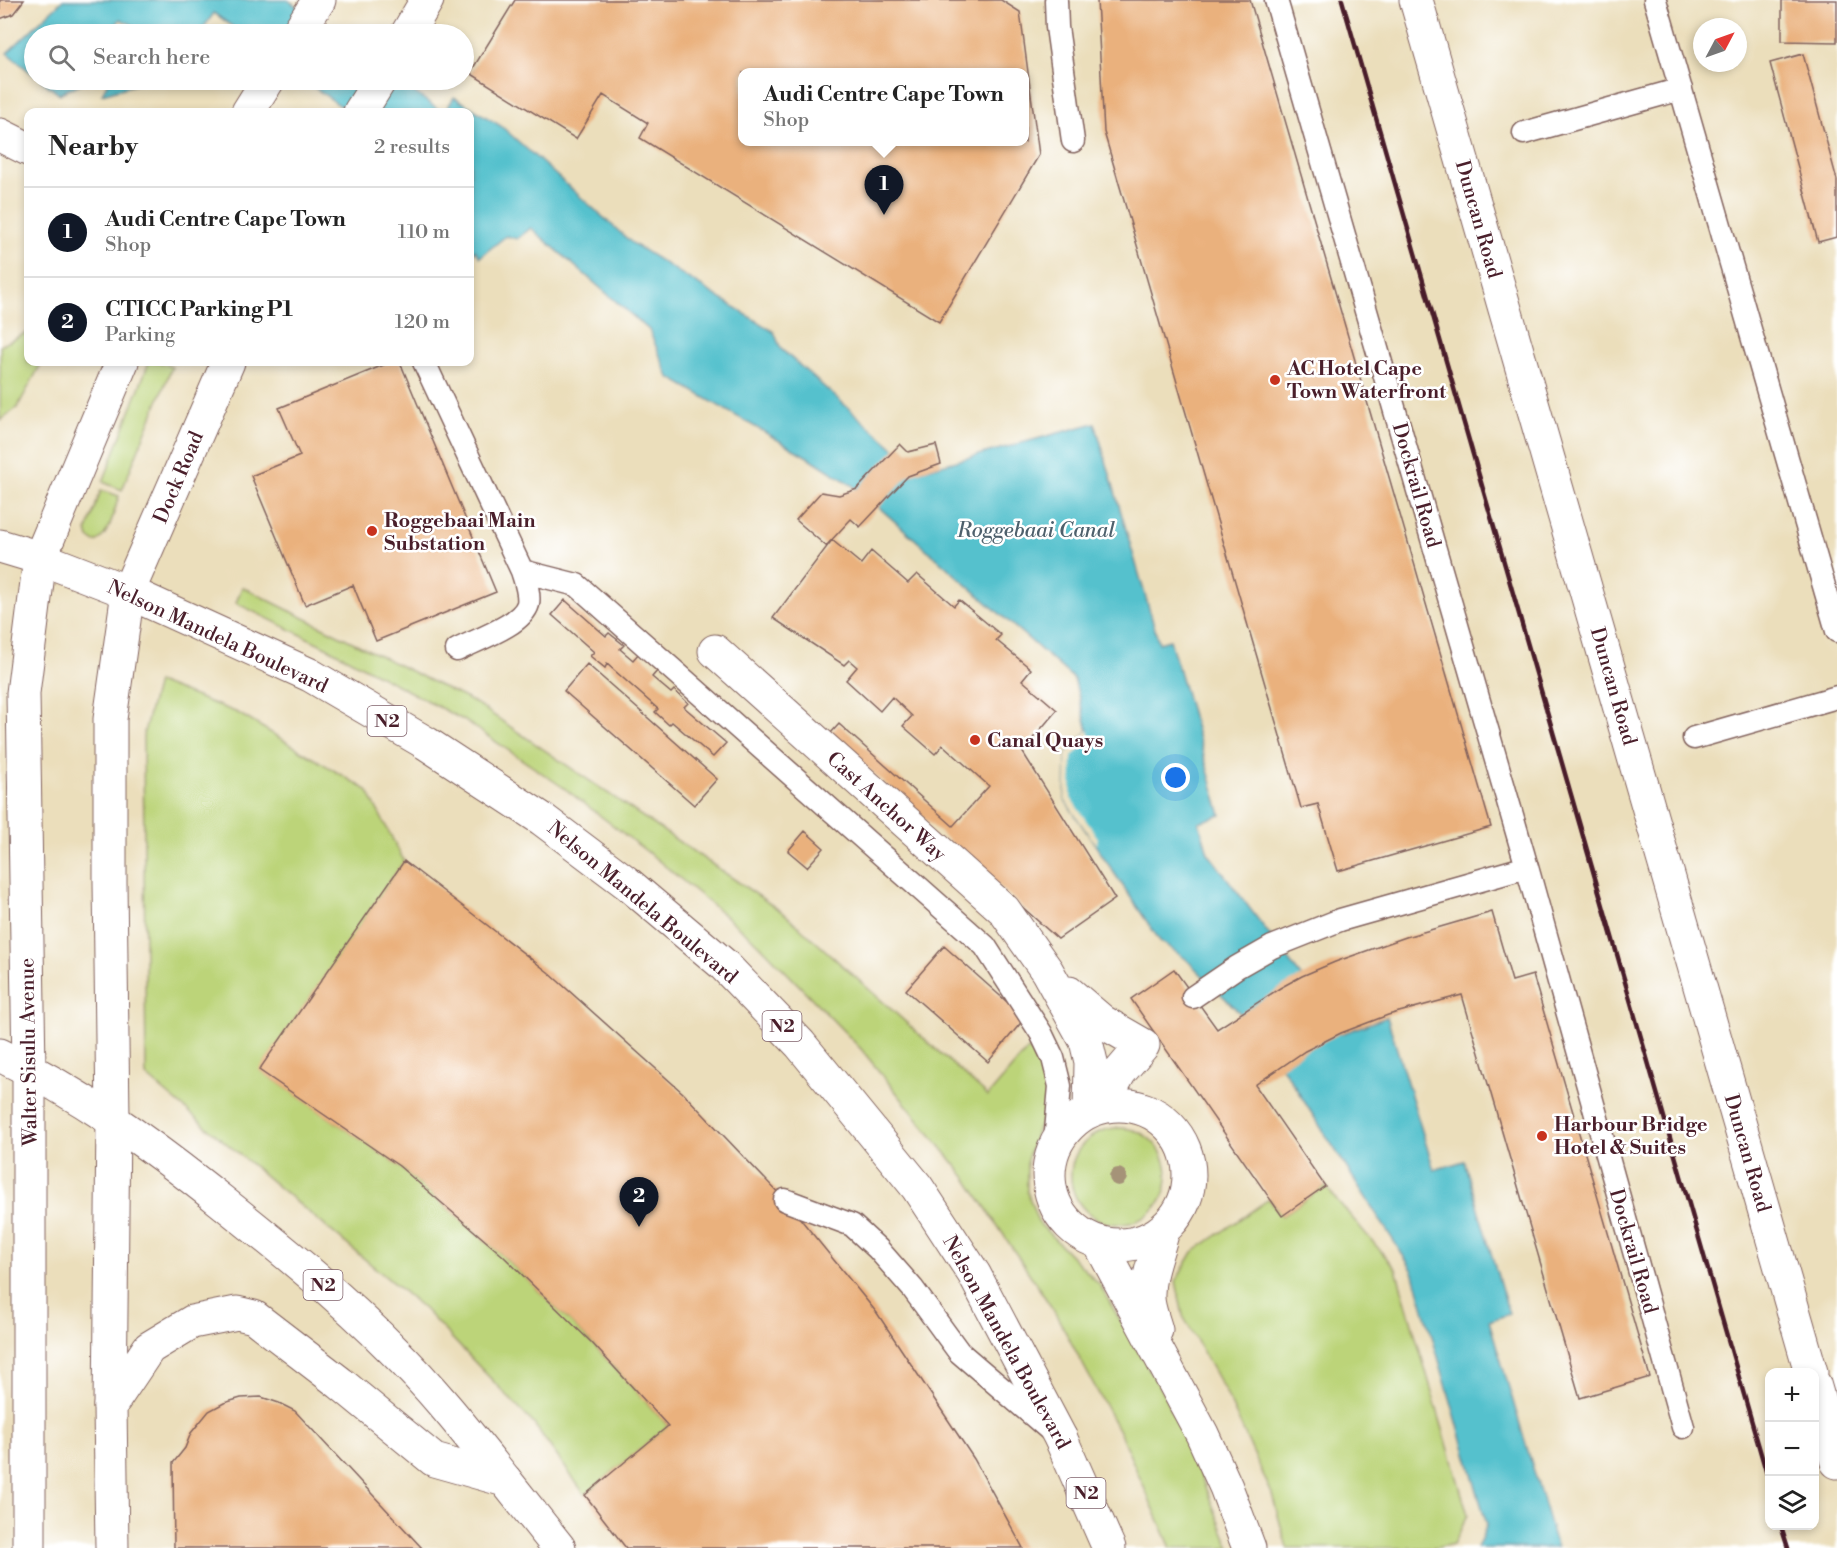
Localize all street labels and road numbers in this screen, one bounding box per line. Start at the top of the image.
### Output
street label: Duncan Road [1449,158,1506,282]
street label: Dockrail Road [1386,420,1446,551]
street label: Dock Road [149,427,210,527]
street label: Nelson Mandela Boulevard [103,575,332,700]
street label: Duncan Road [1584,625,1641,749]
road number: N2 [368,706,406,736]
street label: Cast Anchor Way [821,747,951,867]
street label: Nelson Mandela Boulevard [542,816,743,990]
street label: Walter Sisulu Avenue [15,958,44,1147]
road number: N2 [762,1011,802,1041]
street label: Duncan Road [1718,1092,1775,1216]
street label: Dockrail Road [1603,1186,1663,1317]
street label: Nelson Mandela Boulevard [936,1231,1075,1455]
road number: N2 [304,1270,342,1300]
road number: N2 [1066,1478,1106,1508]

